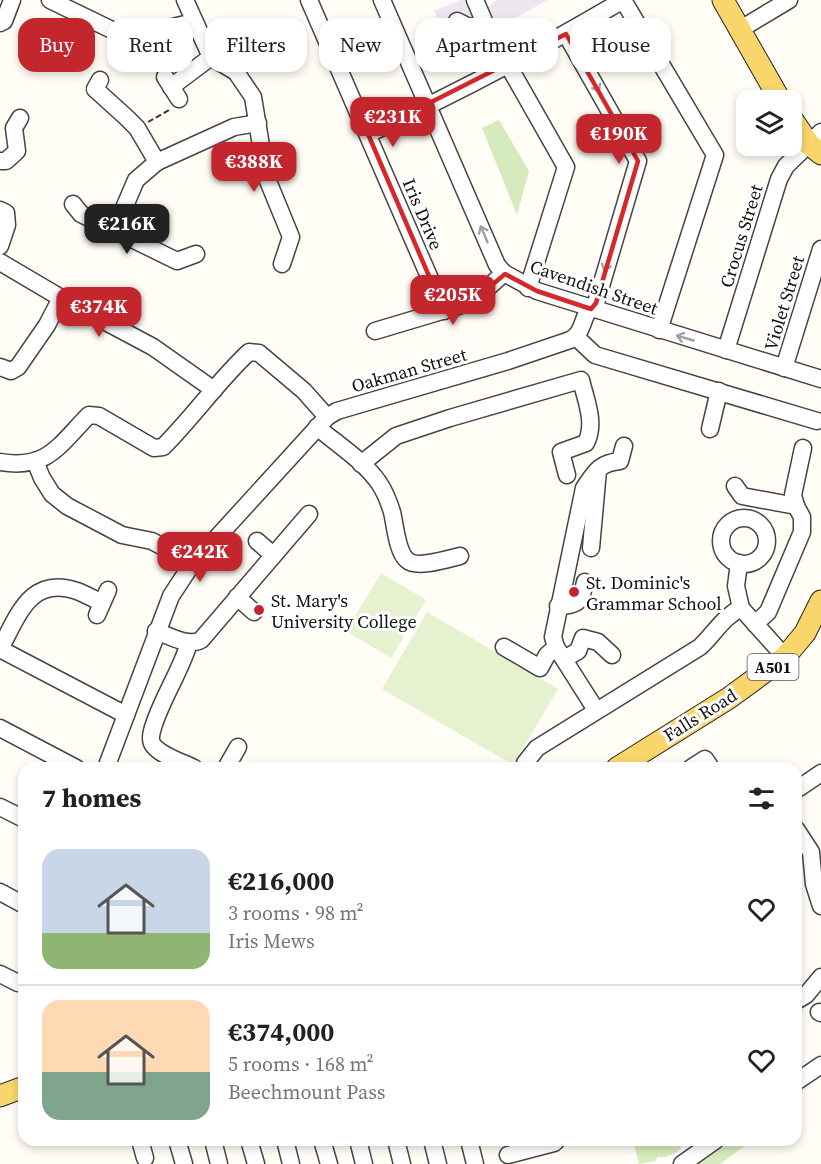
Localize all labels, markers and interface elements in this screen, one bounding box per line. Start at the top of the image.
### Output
chip: Buy [18,18,95,72]
chip: Rent [107,18,193,72]
chip: Filters [205,18,307,72]
chip: New [319,18,403,72]
chip: Apartment [415,18,558,72]
chip: House [570,18,671,72]
one-way arrow [589,76,601,93]
map controls [736,90,802,156]
button: layers [736,90,802,156]
pin: €231K [351,97,435,148]
text: €231K [364,102,422,130]
pin: €190K [577,114,661,165]
text: €190K [590,119,648,147]
pin: €388K [212,142,296,193]
text: €388K [225,147,283,175]
street label: Iris Drive [397,175,449,253]
street label: Crocus Street [713,181,769,291]
pin: €216K [85,204,169,255]
text: €216K [98,209,156,237]
one-way arrow [478,225,489,244]
street label: Violet Street [758,252,810,353]
street label: Cavendish Street [527,253,661,321]
one-way arrow [601,253,612,272]
pin: €205K [411,275,495,326]
text: €205K [424,280,482,308]
pin: €374K [57,287,141,338]
text: €374K [70,292,128,320]
one-way arrow [676,332,695,343]
street label: Oakman Street [349,342,470,398]
pin: €242K [158,532,242,583]
text: €242K [171,537,229,565]
place label: St. Dominic's Grammar School [586,570,722,616]
marker: St. Dominic's Grammar School [567,585,581,599]
place label: St. Mary's University College [271,588,417,634]
marker: St. Mary's University College [252,603,266,617]
road number: A501 [748,654,798,680]
street label: Falls Road [658,683,742,747]
text: 7 homes [42,780,141,816]
icon: filters [745,782,778,815]
text: €216,000 [228,863,334,899]
icon: home [90,873,162,945]
icon: heart [745,893,778,926]
text: 3 rooms · 98 m² [228,899,364,927]
text: Iris Mews [228,927,315,955]
text: €374,000 [228,1014,334,1050]
icon: home [90,1024,162,1096]
icon: heart [745,1044,778,1077]
text: 5 rooms · 168 m² [228,1050,374,1078]
text: Beechmount Pass [228,1078,386,1106]

